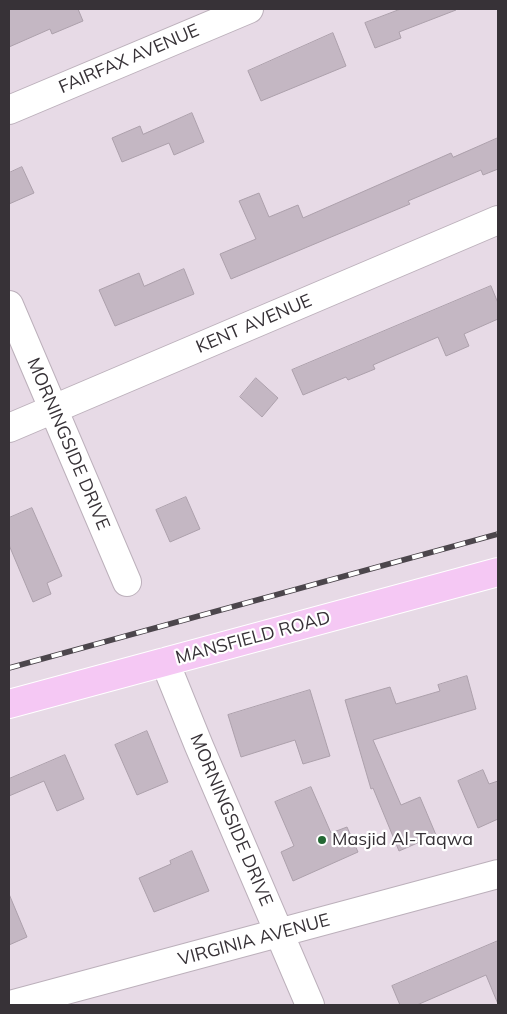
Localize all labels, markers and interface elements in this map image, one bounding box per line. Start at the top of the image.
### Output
street label: FAIRFAX AVENUE [56,20,202,98]
street label: KENT AVENUE [193,290,315,358]
street label: MORNINGSIDE DRIVE [22,355,114,533]
street label: MANSFIELD ROAD [173,607,333,669]
street label: MORNINGSIDE DRIVE [185,731,277,909]
place label: Masjid Al-Taqwa [332,829,473,851]
marker: Masjid Al-Taqwa [316,834,328,846]
street label: VIRGINIA AVENUE [176,909,332,971]

